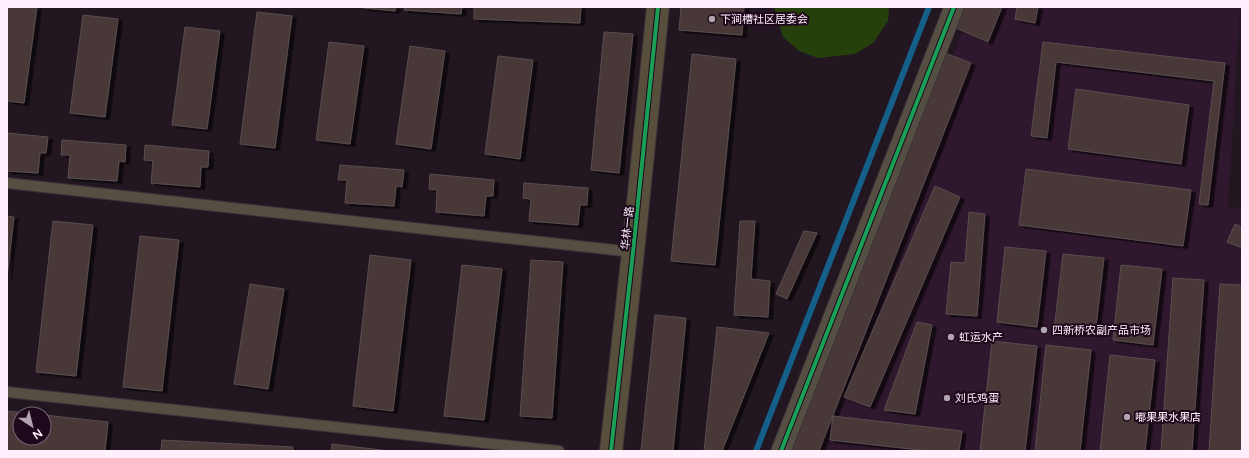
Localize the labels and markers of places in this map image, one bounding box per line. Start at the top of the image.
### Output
place label: 下涧槽社区居委会 [720,13,808,26]
marker: 下涧槽社区居委会 [707,14,717,24]
place label: 四新桥农副产品市场 [1052,324,1151,337]
marker: 四新桥农副产品市场 [1039,325,1049,335]
place label: 虹运水产 [959,331,1003,344]
marker: 虹运水产 [946,332,956,342]
place label: 刘氏鸡蛋 [955,392,999,405]
marker: 刘氏鸡蛋 [942,393,952,403]
place label: 嘟果果水果店 [1135,411,1201,424]
marker: 嘟果果水果店 [1122,412,1132,422]

